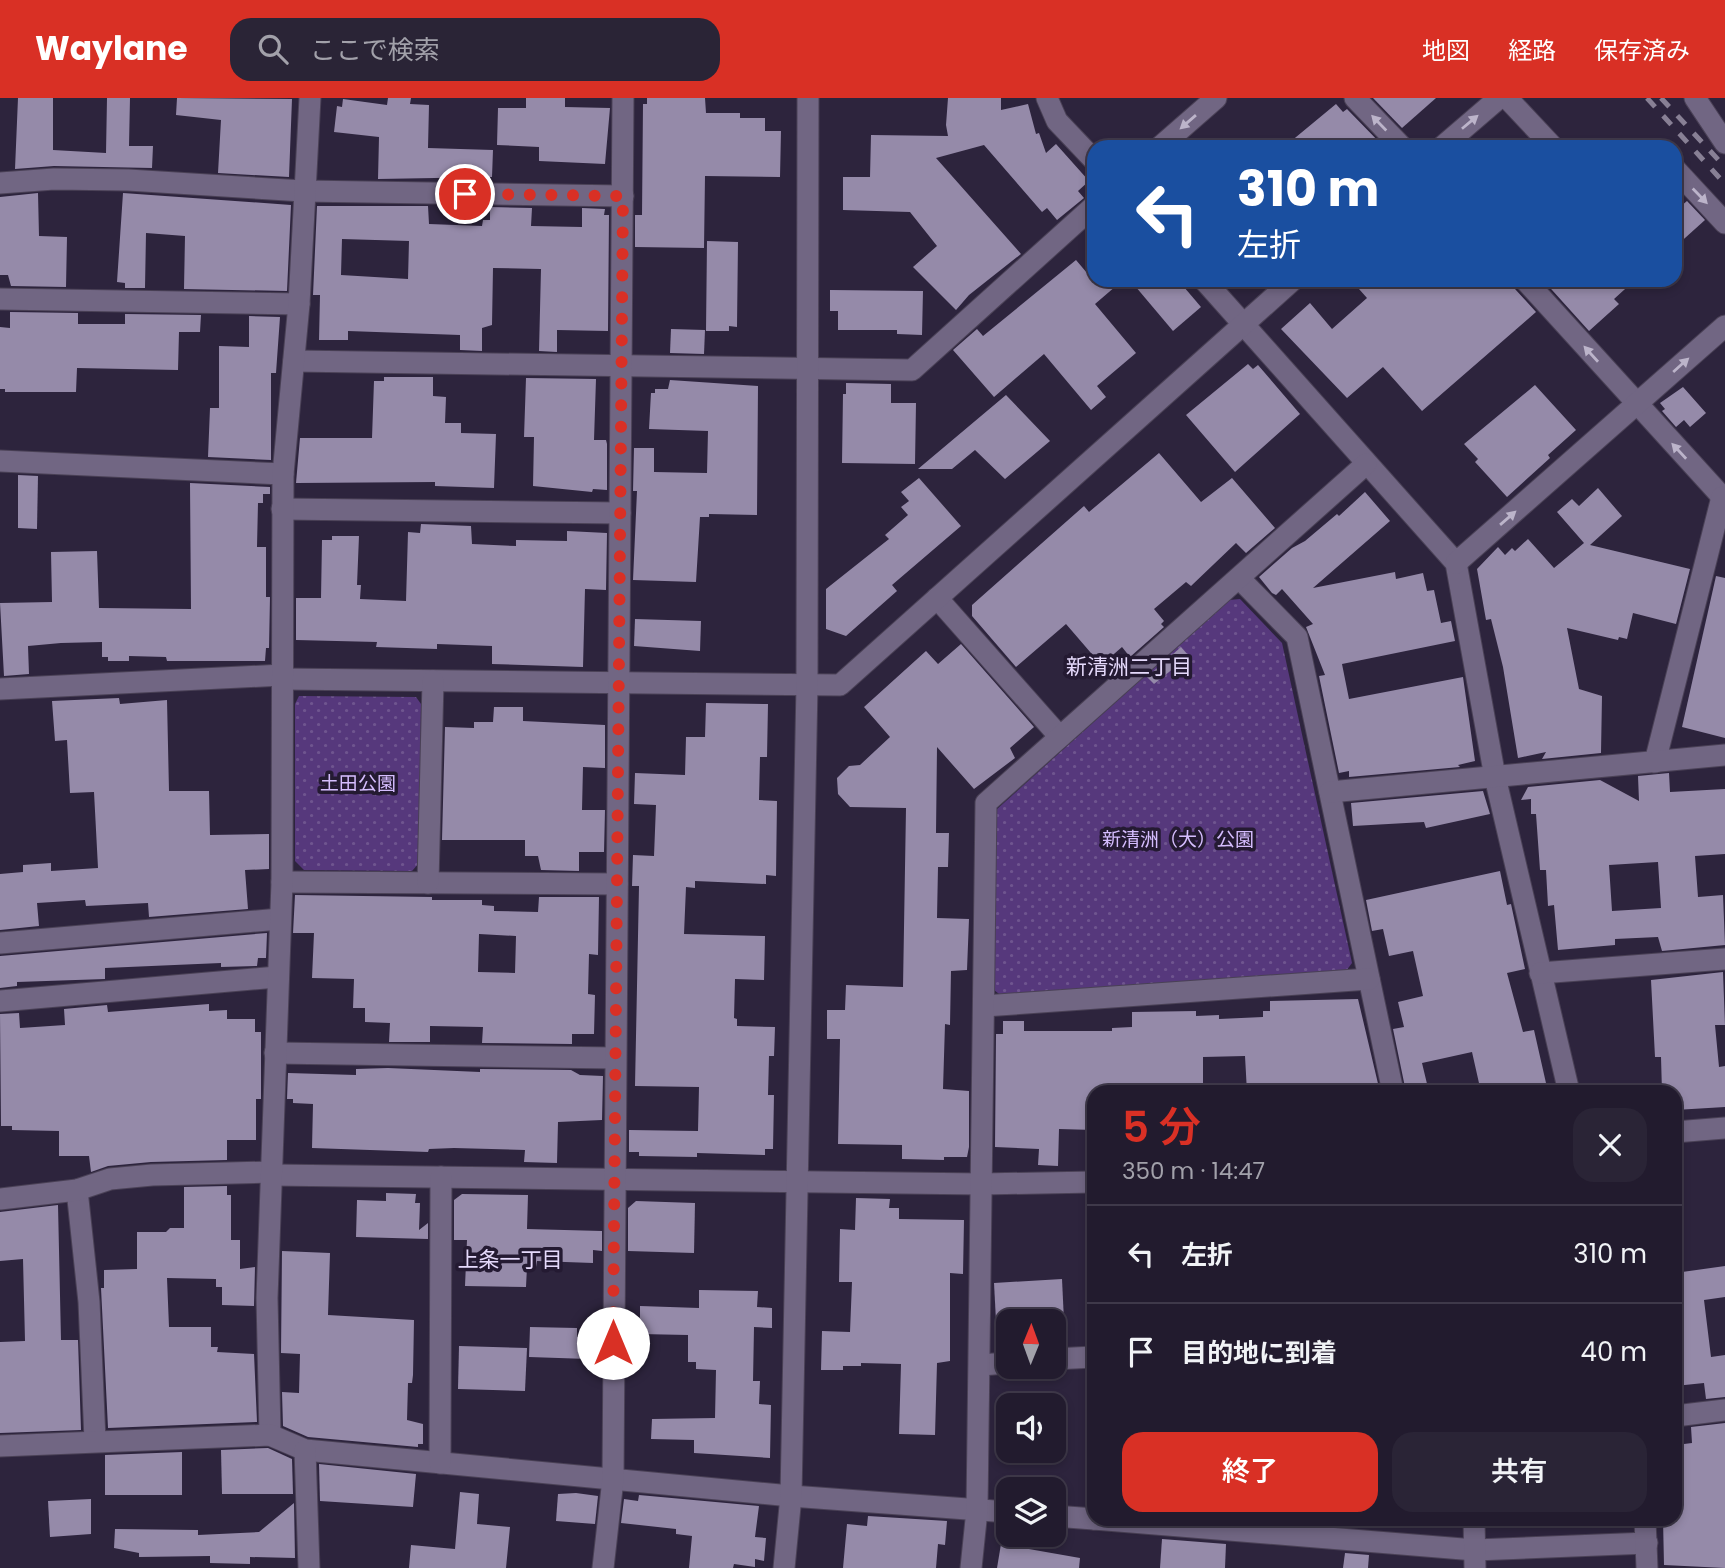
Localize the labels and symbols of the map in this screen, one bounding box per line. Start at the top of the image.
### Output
one-way arrow [1180,114,1197,130]
one-way arrow [1370,114,1387,131]
one-way arrow [1461,114,1479,130]
pin [435,164,495,224]
one-way arrow [1692,187,1708,204]
one-way arrow [1583,345,1599,363]
one-way arrow [1672,358,1689,374]
one-way arrow [1672,443,1688,460]
one-way arrow [1499,511,1516,526]
district label: 新清洲二丁目 [1066,652,1192,681]
park label: 土田公園 [320,770,396,797]
park label: 新清洲（大）公園 [1102,826,1254,853]
district label: 上条一丁目 [458,1245,563,1274]
position arrow [576,1306,650,1380]
north arrow [996,1309,1066,1379]

